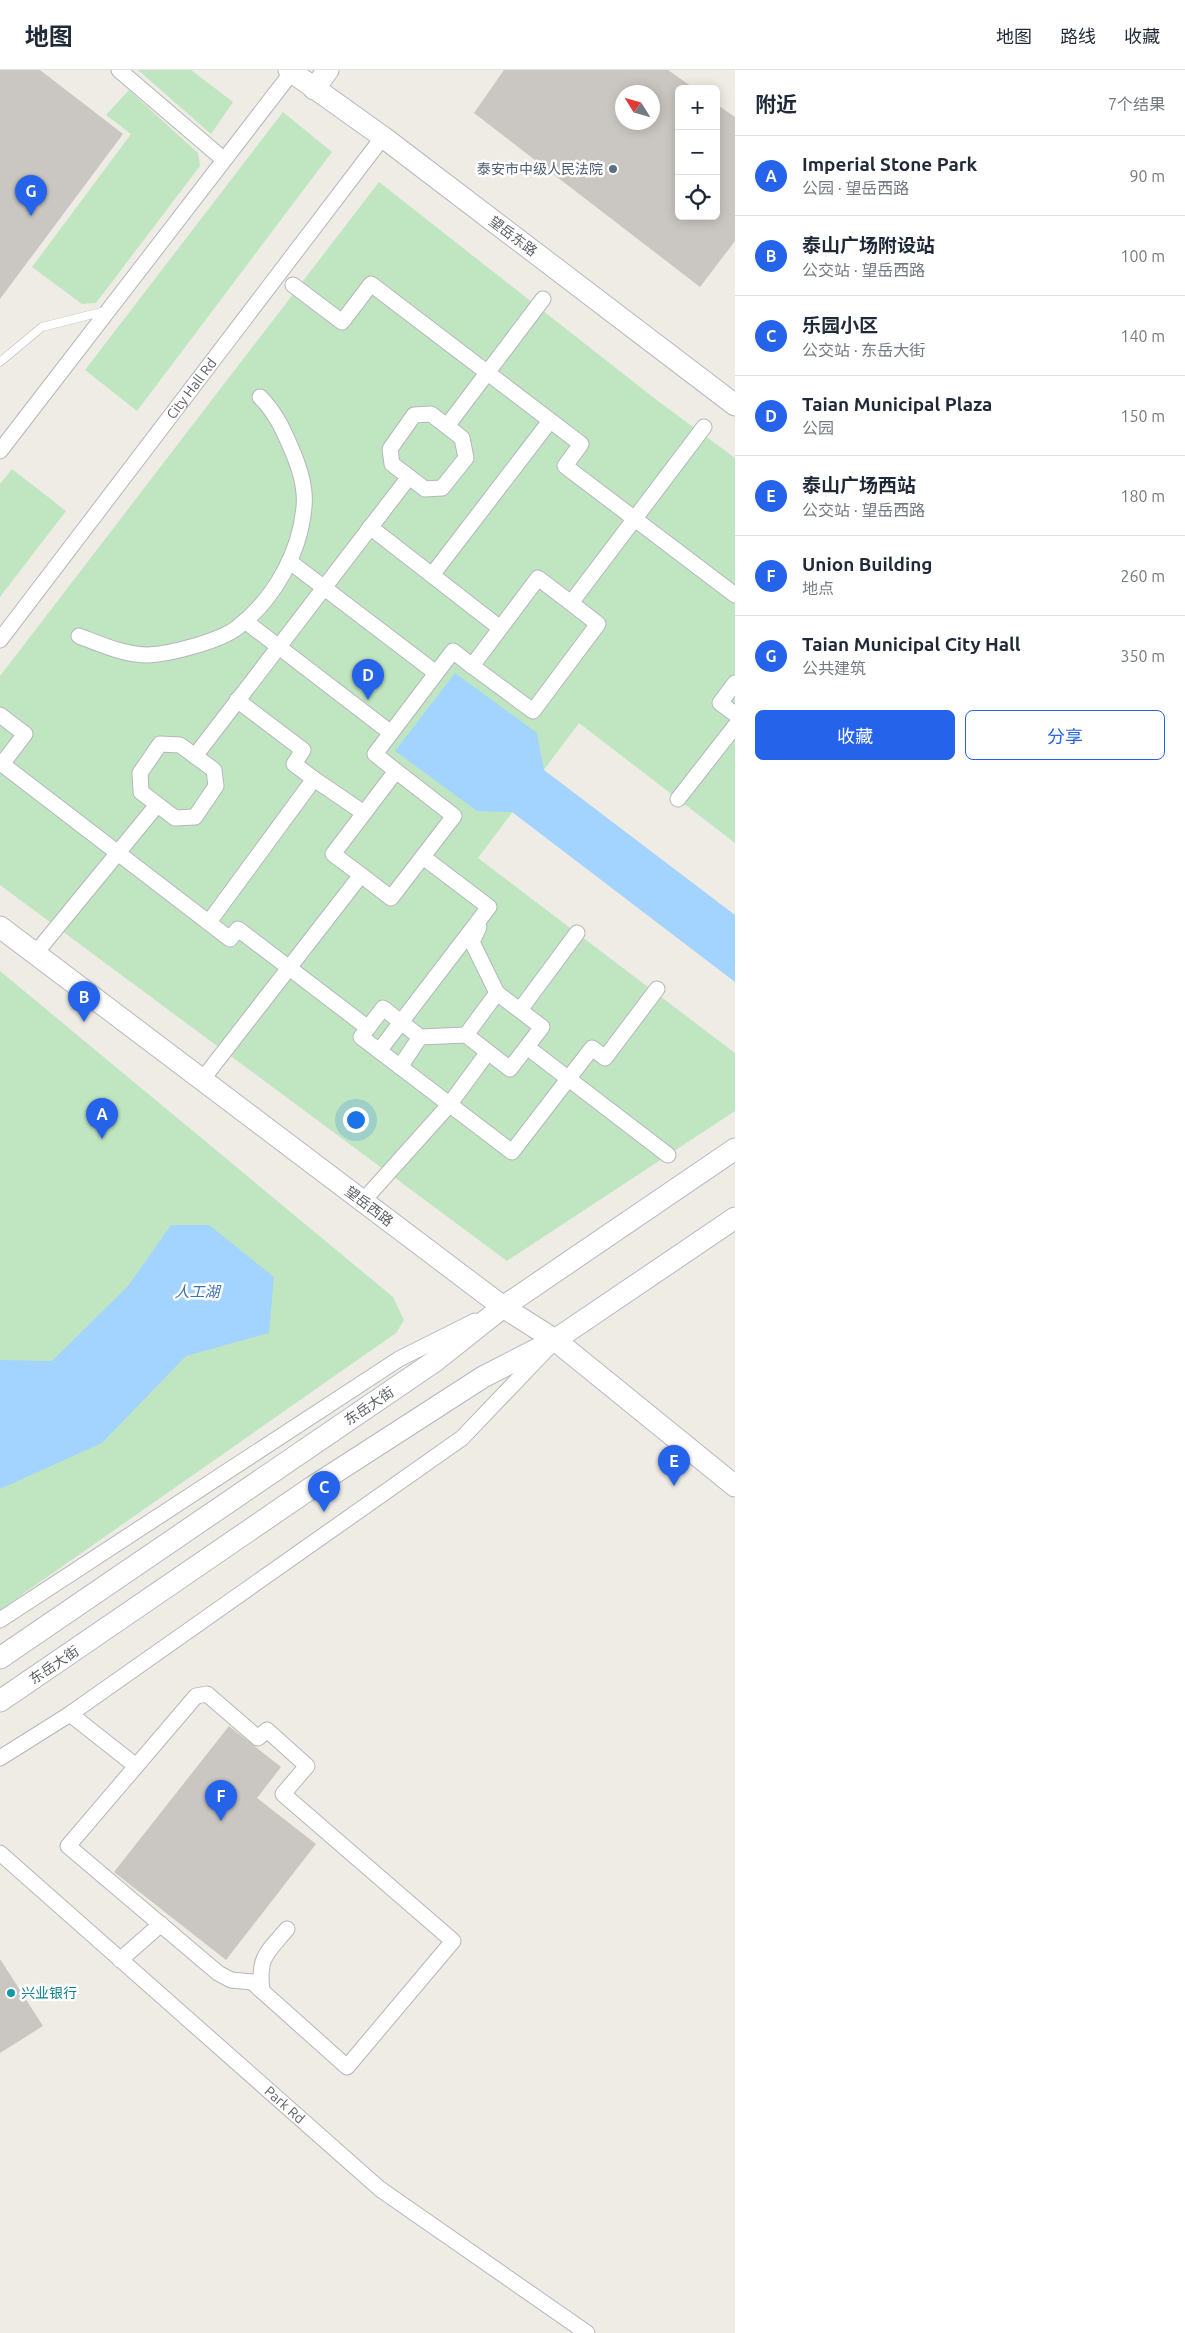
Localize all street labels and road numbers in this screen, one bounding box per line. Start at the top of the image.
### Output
street label: 望岳东路 [486,213,540,259]
street label: City Hall Rd [163,355,220,422]
street label: 望岳西路 [342,1183,396,1229]
street label: 东岳大街 [341,1384,397,1428]
street label: 东岳大街 [26,1643,82,1687]
street label: Park Rd [261,2083,308,2127]

